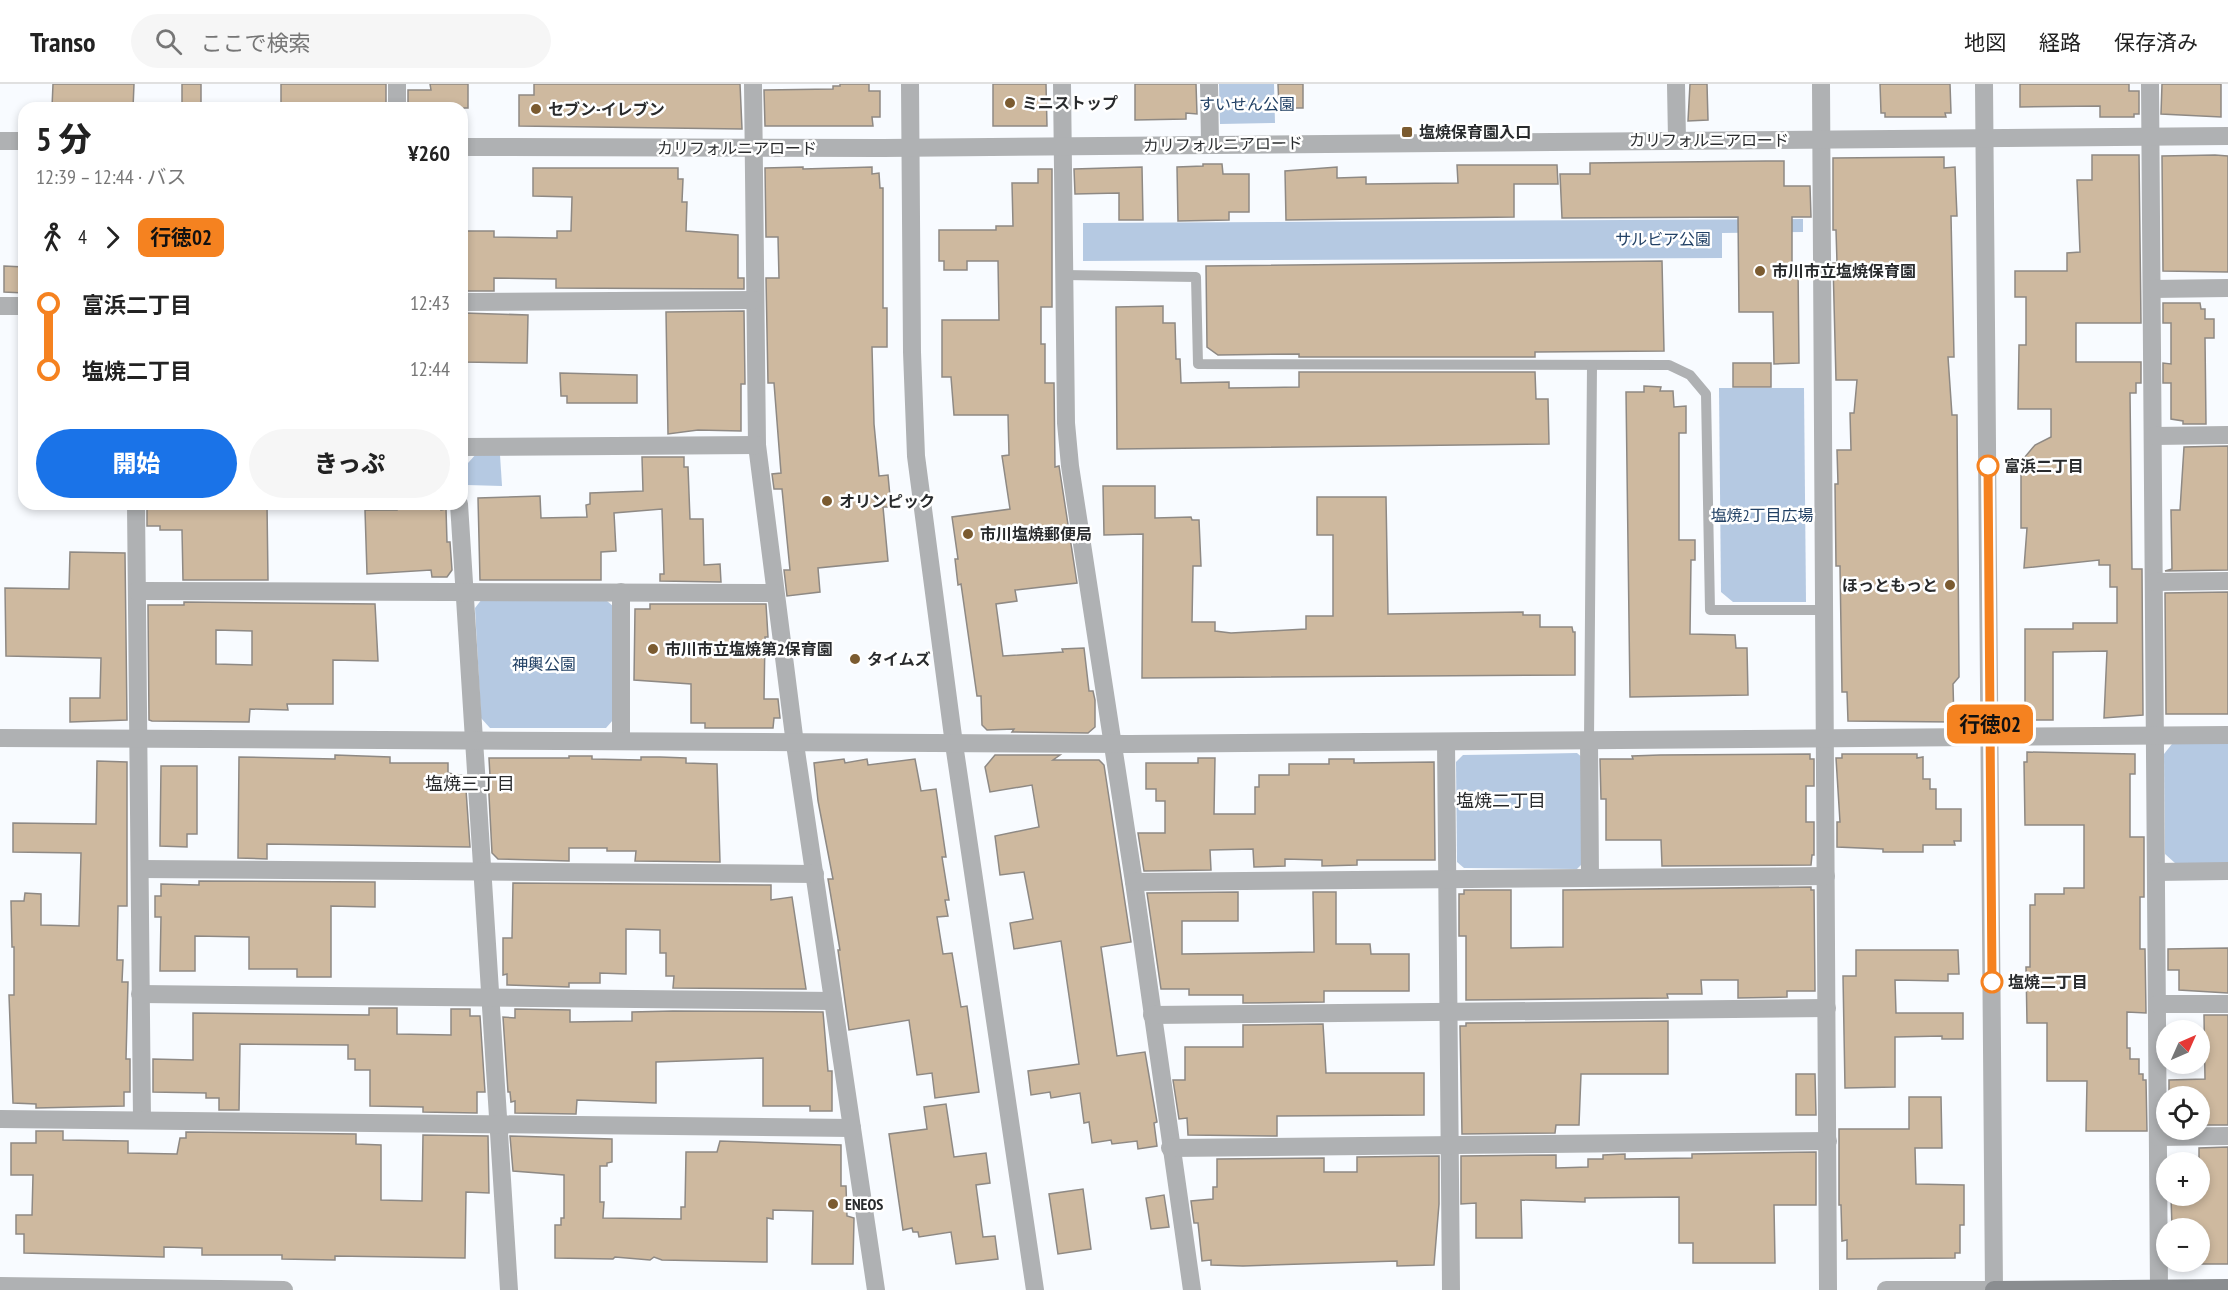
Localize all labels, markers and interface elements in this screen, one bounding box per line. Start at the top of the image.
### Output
search box [131,14,551,68]
text: Transo [30,23,95,60]
icon: search [152,25,185,58]
text: ここで検索 [200,29,310,57]
text: 地図 [1964,29,2006,56]
text: 経路 [2039,29,2081,56]
text: 保存済み [2114,29,2198,56]
place label: ミニストップ [1022,93,1118,113]
park label: すいせん公園 [1199,94,1295,114]
marker: ミニストップ [1003,96,1017,110]
place label: セブン-イレブン [548,99,665,119]
marker: セブン-イレブン [529,102,543,116]
text: 5 分 [36,117,92,160]
place label: 塩焼保育園入口 [1419,122,1531,142]
marker: 塩焼保育園入口 [1400,125,1414,139]
street label: カリフォルニアロード [1629,130,1789,150]
street label: カリフォルニアロード [1143,133,1303,155]
street label: カリフォルニアロード [657,138,817,158]
text: ¥260 [408,139,450,167]
text: 12:39 – 12:44 · バス [36,164,187,190]
icon: walk [36,221,69,254]
icon: forward [96,221,129,254]
text: 4 [78,224,87,250]
text: 行徳02 [150,224,212,251]
park label: サルビア公園 [1615,229,1711,249]
place label: 市川市立塩焼保育園 [1772,261,1916,281]
marker: 市川市立塩焼保育園 [1753,264,1767,278]
text: 12:43 [410,290,450,316]
text: 富浜二丁目 [82,291,192,319]
text: 12:44 [410,356,450,382]
text: 塩焼二丁目 [82,357,192,385]
button: 開始 [36,429,237,498]
button: きっぷ [249,429,450,498]
marker: 富浜二丁目 [1977,455,1999,477]
place label: 富浜二丁目 [2004,456,2084,476]
place label: オリンピック [839,491,935,511]
marker: オリンピック [820,494,834,508]
park label: 塩焼2丁目広場 [1710,505,1814,525]
place label: 市川塩焼郵便局 [980,524,1092,544]
marker: 市川塩焼郵便局 [961,527,975,541]
place label: ほっともっと [1842,575,1938,595]
marker: ほっともっと [1943,578,1957,592]
place label: 市川市立塩焼第2保育園 [665,639,833,659]
marker: 市川市立塩焼第2保育園 [646,642,660,656]
place label: タイムズ [867,649,931,669]
marker: タイムズ [848,652,862,666]
park label: 神輿公園 [512,654,576,674]
line badge: 行徳02 [1948,704,2032,744]
text: 行徳02 [1959,711,2021,738]
district label: 塩焼三丁目 [425,772,515,795]
district label: 塩焼二丁目 [1456,789,1546,812]
marker: 塩焼二丁目 [1981,971,2003,993]
place label: 塩焼二丁目 [2008,972,2088,992]
north arrow [2156,1020,2210,1074]
map controls [2156,1020,2210,1272]
button: locate [2156,1086,2210,1140]
button: + [2156,1152,2210,1206]
place label: ENEOS [845,1194,883,1214]
marker: ENEOS [826,1197,840,1211]
button: − [2156,1218,2210,1272]

